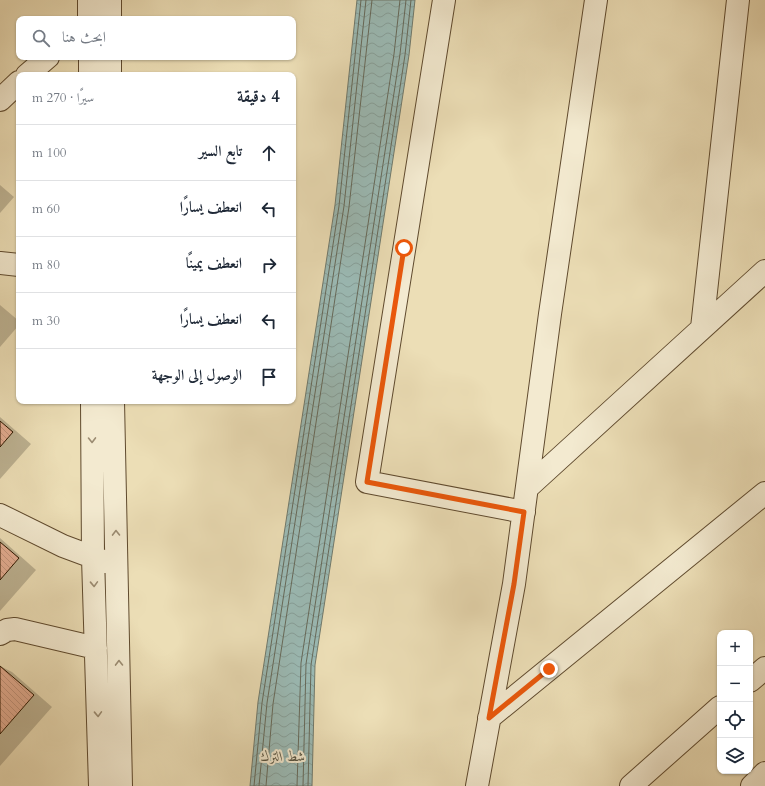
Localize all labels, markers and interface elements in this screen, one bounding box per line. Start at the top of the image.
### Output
search box [16,16,296,60]
icon: search [30,27,52,49]
text: ابحث هنا [62,27,106,47]
text: 4 دقيقة [237,85,280,108]
text: سيرًا · 270 m [32,89,94,107]
text: تابع السير [199,141,242,161]
icon: ahead [258,142,280,164]
text: 100 m [32,144,66,162]
text: انعطف يسارًا [180,197,242,217]
icon: left [258,198,280,220]
text: 60 m [32,200,60,218]
route start [395,239,413,257]
text: انعطف يمينًا [186,253,242,273]
icon: right [258,254,280,276]
text: 80 m [32,256,60,274]
text: انعطف يسارًا [180,309,242,329]
icon: left [258,310,280,332]
text: 30 m [32,312,60,330]
text: الوصول إلى الوجهة [152,365,242,385]
icon: arrive [258,366,280,388]
one-way arrow [88,437,96,443]
one-way arrow [112,530,121,536]
one-way arrow [90,581,98,587]
map controls [717,630,753,774]
button: + [717,630,753,666]
one-way arrow [115,660,123,666]
route end [540,660,558,678]
button: − [717,666,753,702]
button: locate [717,702,753,738]
one-way arrow [93,711,102,717]
button: layers [717,738,753,774]
water label: شط الترك [261,747,305,766]

